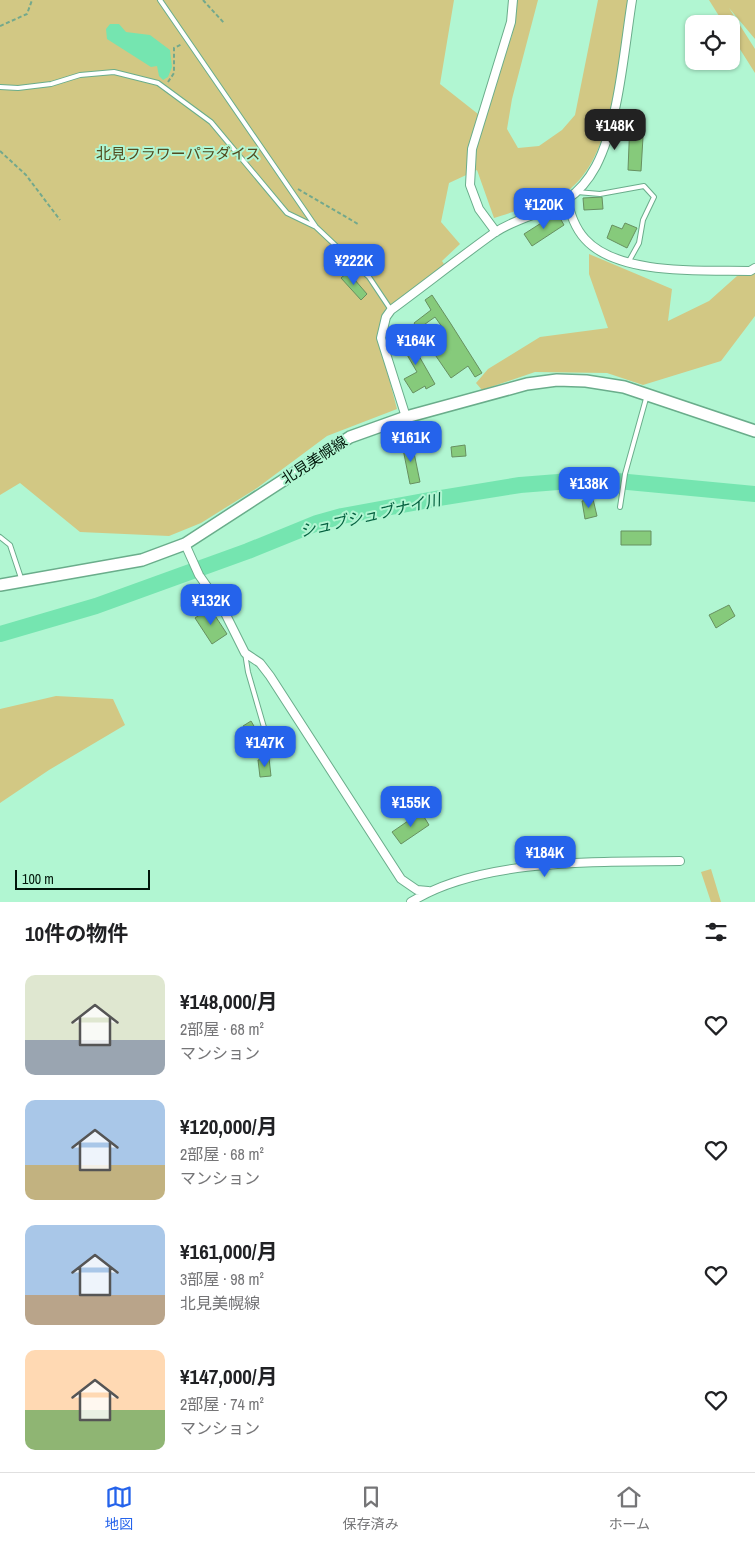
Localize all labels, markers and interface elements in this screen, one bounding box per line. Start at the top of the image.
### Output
map controls [685,15,740,70]
button: locate [685,15,740,70]
pin: ¥148K [580,108,650,151]
text: ¥148K [596,114,634,136]
park label: 北見フラワーパラダイス [96,143,260,164]
pin: ¥120K [509,188,579,230]
text: ¥120K [525,193,563,215]
pin: ¥222K [319,244,389,286]
text: ¥222K [335,249,373,271]
pin: ¥164K [381,324,451,366]
text: ¥164K [397,329,435,351]
pin: ¥161K [376,420,446,463]
text: ¥161K [392,426,430,448]
street label: 北見美幌線 [277,431,351,489]
pin: ¥138K [554,466,624,509]
text: ¥138K [570,472,608,494]
water label: シュブシュブナイ川 [297,488,445,542]
pin: ¥132K [176,584,246,626]
text: ¥132K [192,589,230,611]
pin: ¥147K [230,726,300,768]
text: ¥147K [246,731,284,753]
pin: ¥155K [376,786,446,828]
text: ¥155K [392,791,430,813]
pin: ¥184K [510,836,580,878]
text: ¥184K [526,841,564,863]
scale bar [15,867,150,890]
text: 100 m [22,870,54,888]
icon: filters [702,918,730,946]
text: 10件の物件 [25,919,128,948]
text: ¥148,000/月 [180,987,278,1016]
icon: home [65,995,125,1055]
icon: heart [702,1011,730,1039]
text: 2部屋 · 68 m² [180,1018,264,1040]
text: マンション [180,1042,260,1064]
text: ¥120,000/月 [180,1112,278,1141]
icon: home [65,1120,125,1180]
icon: heart [702,1136,730,1164]
text: 2部屋 · 68 m² [180,1143,264,1165]
text: マンション [180,1167,260,1189]
text: ¥161,000/月 [180,1237,278,1266]
icon: home [65,1245,125,1305]
icon: heart [702,1261,730,1289]
text: 3部屋 · 98 m² [180,1268,264,1290]
text: 北見美幌線 [180,1292,260,1314]
text: ¥147,000/月 [180,1362,278,1391]
icon: home [65,1370,125,1430]
icon: heart [702,1386,730,1414]
text: 2部屋 · 74 m² [180,1393,264,1415]
text: マンション [180,1417,260,1439]
tab: 地図 [105,1483,133,1533]
tab: 保存済み [343,1483,399,1533]
tab: ホーム [608,1483,650,1533]

